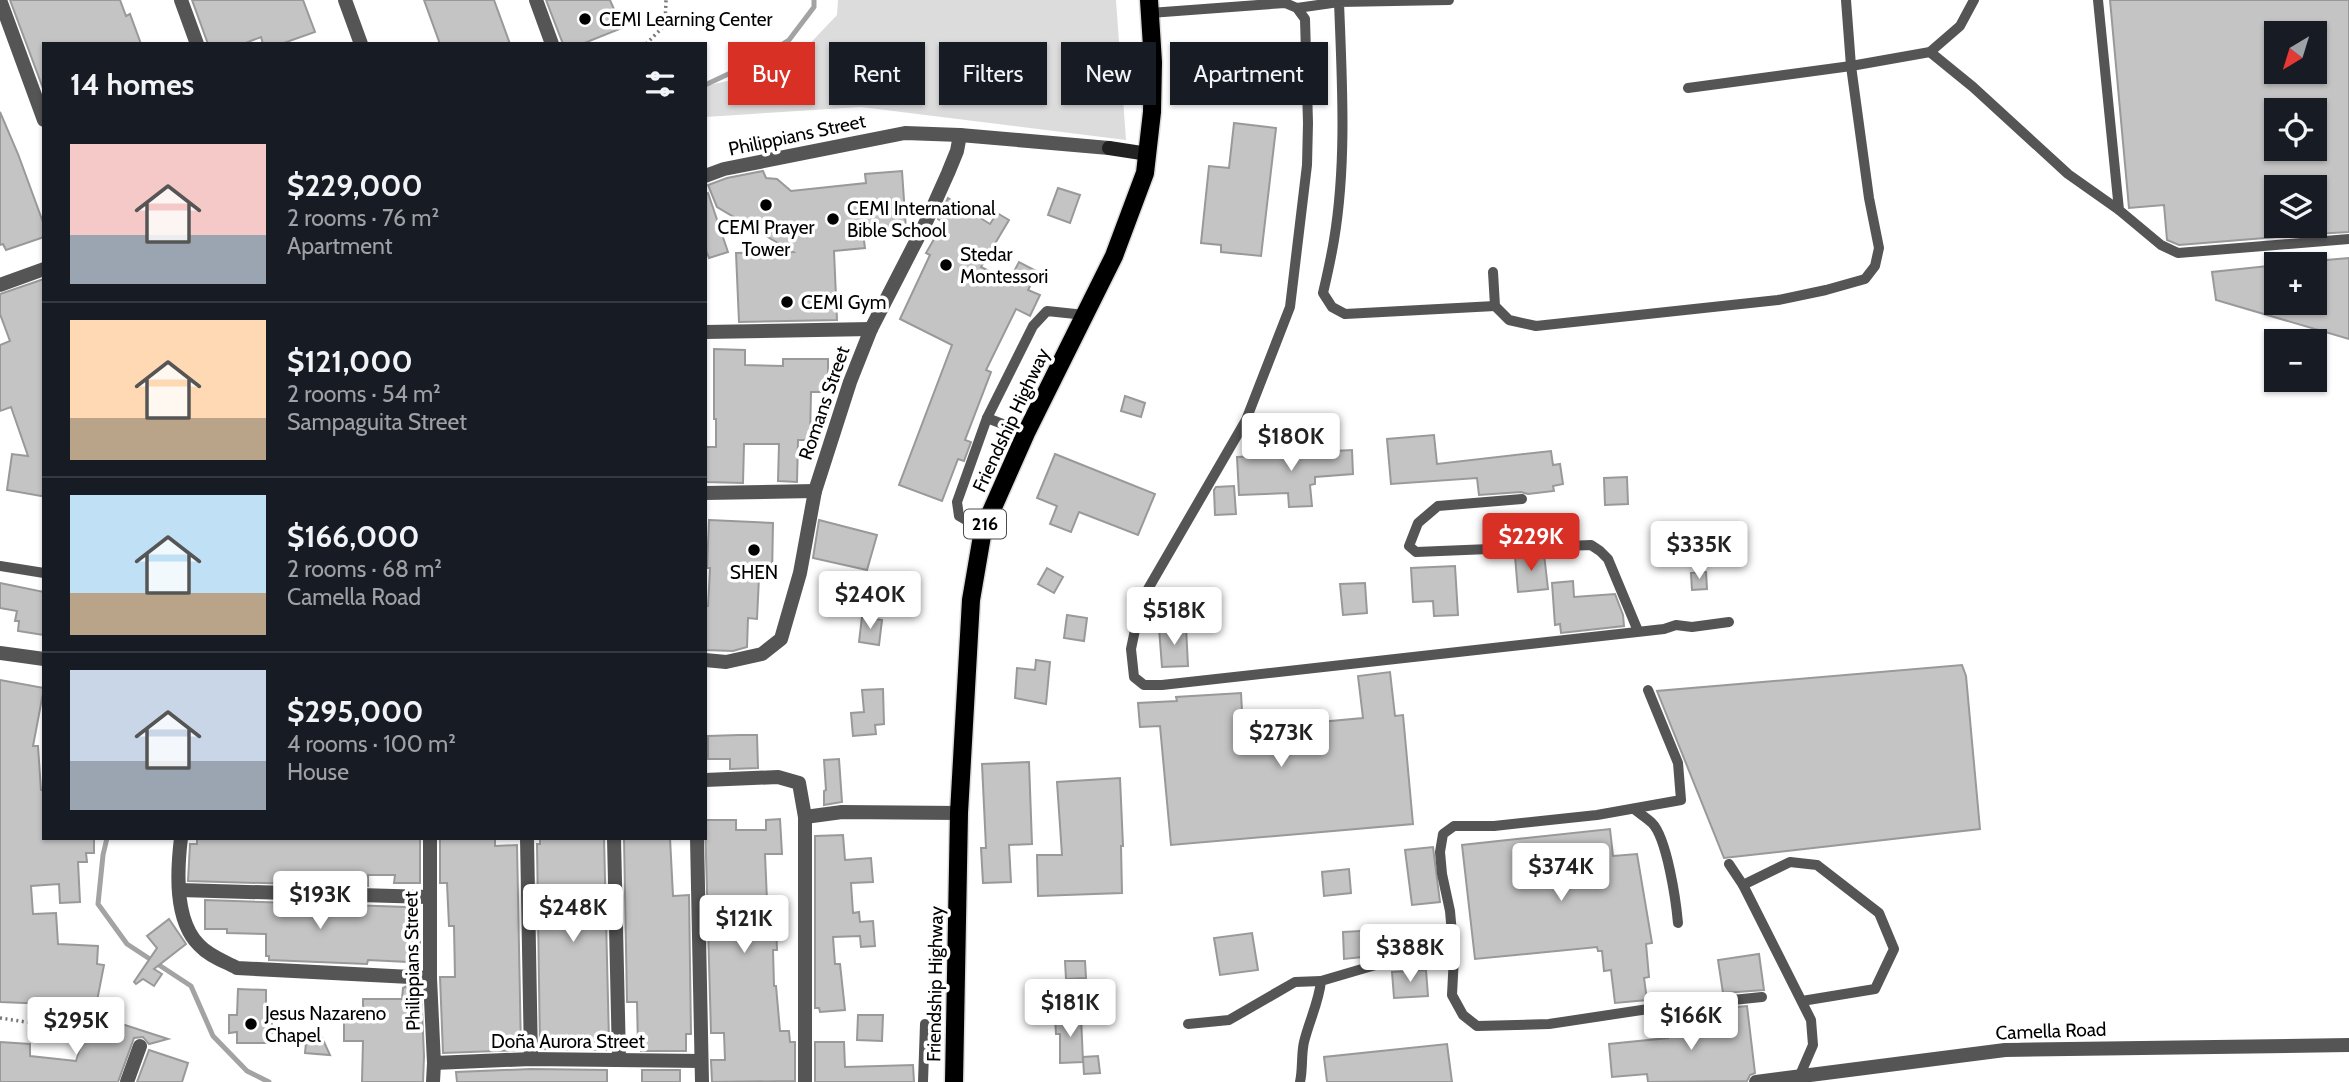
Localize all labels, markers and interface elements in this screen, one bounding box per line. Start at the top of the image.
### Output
place label: CEMI Learning Center [599,8,773,31]
marker: CEMI Learning Center [577,11,593,27]
north arrow [2264,21,2328,84]
map controls [2264,21,2327,392]
chip: Buy [728,42,815,105]
chip: Rent [829,42,925,105]
chip: Filters [939,42,1047,105]
chip: New [1061,42,1156,105]
chip: Apartment [1170,42,1328,105]
icon: filters [641,65,679,103]
text: 14 homes [70,66,194,103]
button: locate [2264,98,2327,161]
street label: Philippians Street [726,109,868,161]
text: $229,000 [287,167,423,204]
icon: home [126,172,210,256]
button: layers [2264,175,2327,238]
marker: CEMI Prayer Tower [758,197,774,213]
place label: CEMI International Bible School [847,197,996,242]
text: 2 rooms · 76 m² [287,204,439,232]
marker: CEMI International Bible School [825,211,841,227]
place label: CEMI Prayer Tower [717,216,815,261]
text: Apartment [287,232,392,260]
place label: Stedar Montessori [960,243,1048,288]
button: + [2264,252,2327,315]
marker: Stedar Montessori [938,257,954,273]
place label: CEMI Gym [801,291,886,314]
marker: CEMI Gym [779,294,795,310]
button: − [2264,329,2327,392]
street label: Romans Street [794,342,854,463]
text: $121,000 [287,343,413,380]
street label: Friendship Highway [968,344,1055,496]
icon: home [126,348,210,432]
text: 2 rooms · 54 m² [287,380,441,408]
text: Sampaguita Street [287,408,467,436]
pin: $180K [1242,414,1340,473]
text: $180K [1258,422,1324,450]
road number: 216 [964,510,1006,538]
pin: $229K [1482,514,1580,573]
text: $166,000 [287,518,419,555]
text: $229K [1498,522,1564,550]
pin: $335K [1650,522,1748,581]
icon: home [126,523,210,607]
text: $335K [1667,530,1731,558]
marker: SHEN [746,542,762,558]
text: 2 rooms · 68 m² [287,555,442,583]
place label: SHEN [730,561,778,584]
pin: $240K [821,572,919,631]
text: $240K [835,580,905,608]
text: Camella Road [287,583,421,611]
pin: $518K [1125,588,1223,647]
text: $518K [1143,596,1205,624]
text: $295,000 [287,693,423,730]
icon: home [126,698,210,782]
pin: $273K [1232,710,1330,769]
text: $273K [1249,718,1313,746]
text: 4 rooms · 100 m² [287,730,456,758]
text: House [287,758,349,786]
pin: $374K [1512,844,1610,903]
text: $374K [1528,852,1594,880]
pin: $193K [271,872,369,931]
text: $193K [289,880,351,908]
pin: $248K [524,884,622,944]
street label: Philippians Street [399,890,425,1031]
text: $248K [539,893,607,921]
pin: $121K [695,895,793,955]
text: $121K [716,904,772,932]
street label: Friendship Highway [922,905,948,1062]
pin: $388K [1361,925,1459,984]
text: $388K [1376,933,1444,961]
pin: $181K [1021,979,1119,1039]
text: $181K [1041,988,1099,1016]
pin: $166K [1642,992,1740,1052]
pin: $295K [27,998,125,1057]
text: $166K [1660,1001,1722,1029]
place label: Jesus Nazareno Chapel [264,1002,386,1047]
text: $295K [43,1006,109,1034]
marker: Jesus Nazareno Chapel [243,1016,259,1032]
street label: Camella Road [1995,1018,2107,1044]
street label: Doña Aurora Street [491,1030,646,1053]

